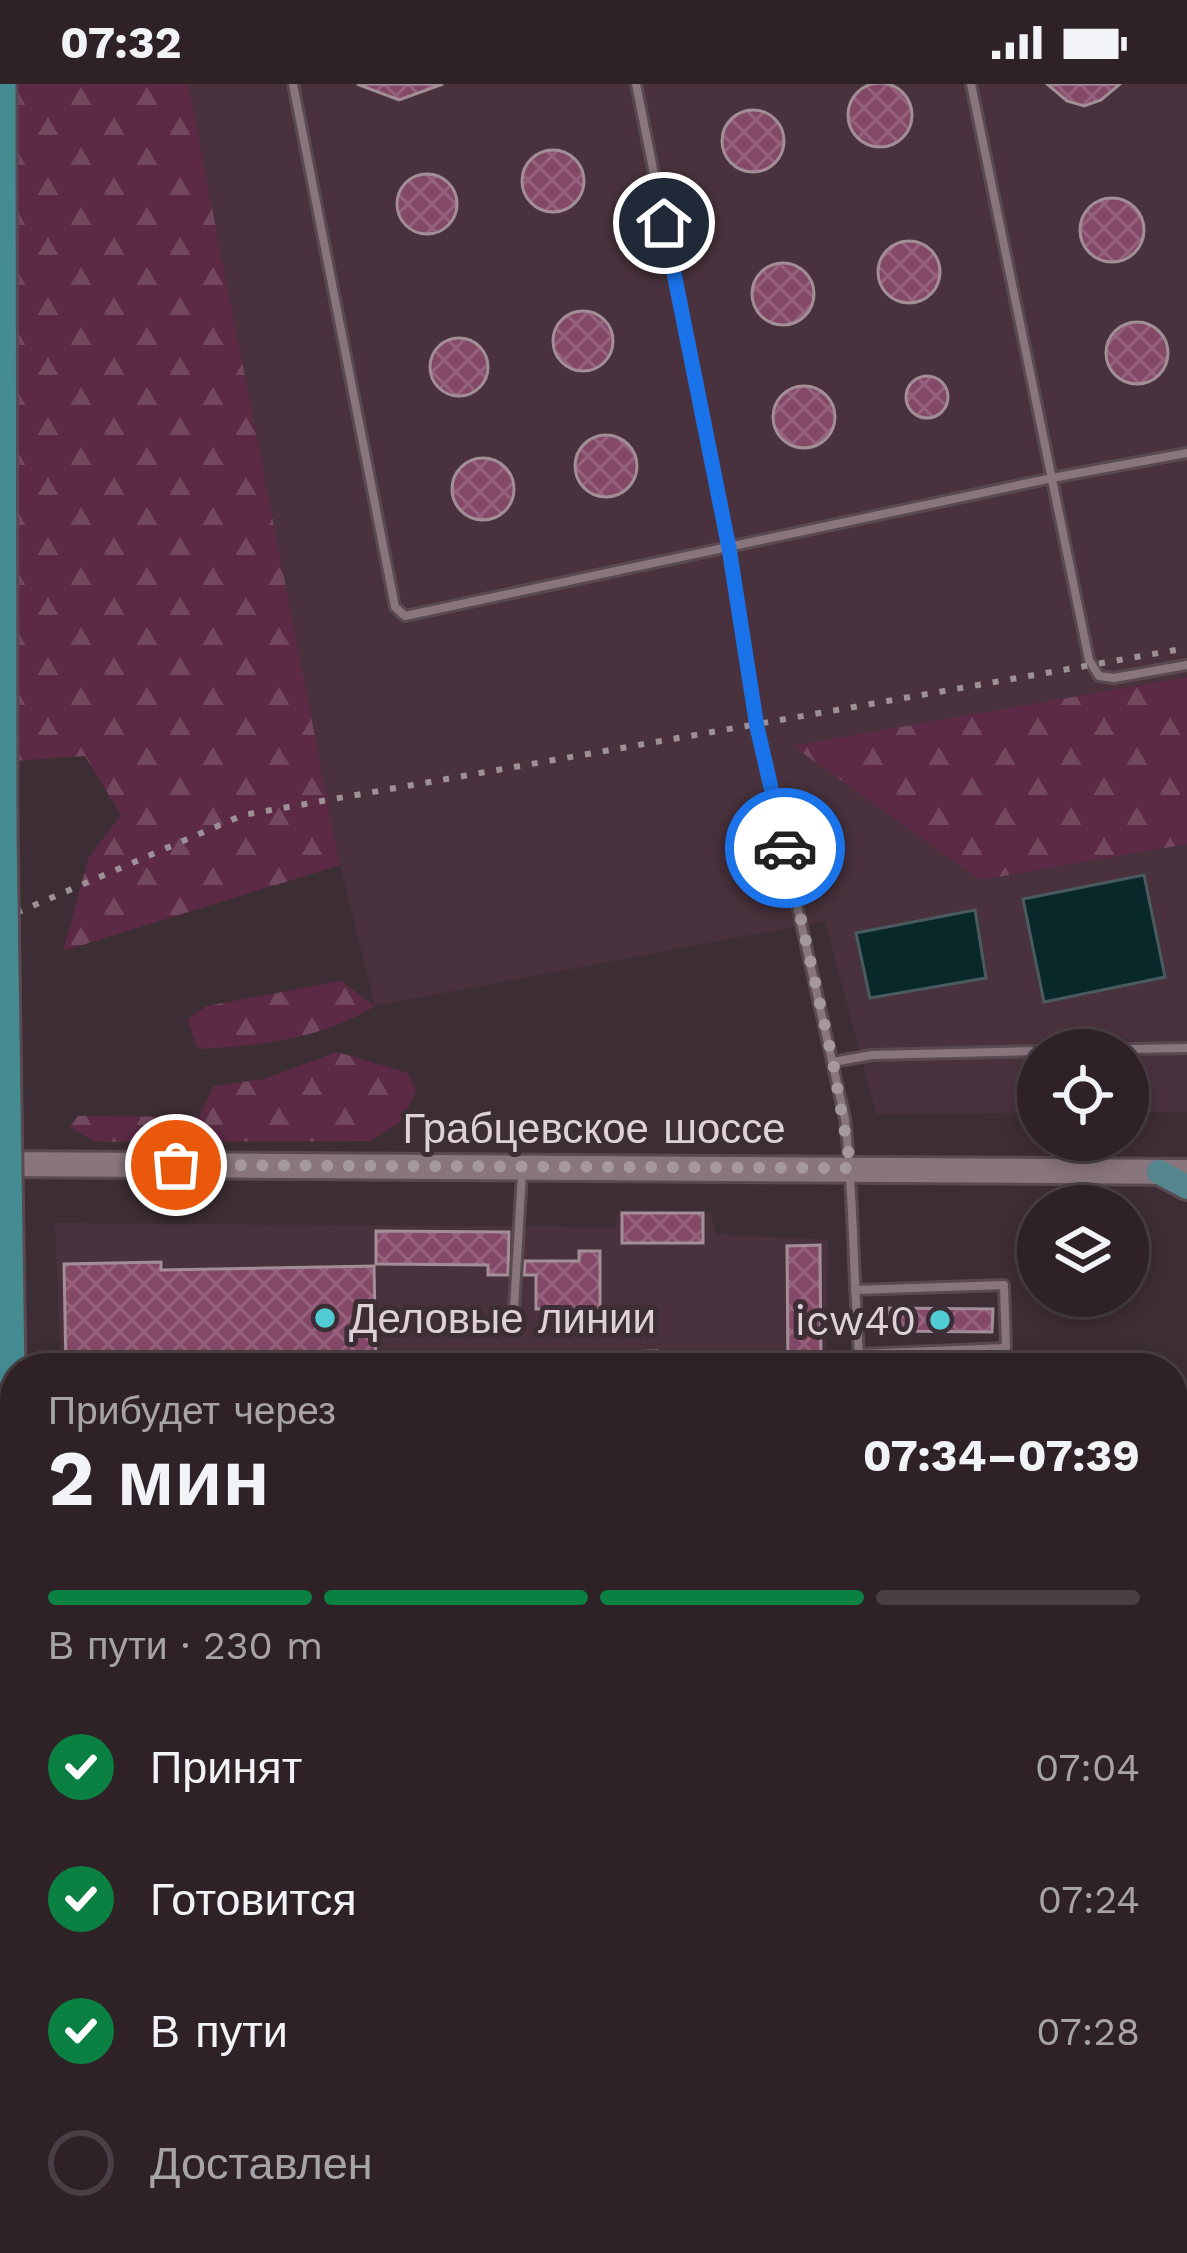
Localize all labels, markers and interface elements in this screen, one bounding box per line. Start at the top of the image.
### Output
text: 07:32 [60,16,181,69]
pin [613,172,715,274]
icon: home [631,190,697,256]
courier [725,788,845,908]
icon: car [752,815,818,881]
map controls [1017,1029,1149,1317]
button: locate [1017,1029,1149,1161]
street label: Грабцевское шоссе [402,1104,786,1153]
pin [125,1114,227,1216]
icon: bag [143,1132,209,1198]
button: layers [1017,1185,1149,1317]
place label: Деловые линии [349,1294,656,1343]
place label: icw40 [795,1296,916,1345]
marker: Деловые линии [312,1305,338,1331]
marker: icw40 [927,1307,953,1333]
text: Прибудет через [48,1388,336,1433]
text: 07:34–07:39 [863,1429,1140,1482]
text: 2 мин [48,1432,270,1524]
text: В пути · 230 m [48,1623,323,1668]
icon: check [48,1734,114,1800]
text: Принят [150,1741,302,1794]
text: 07:04 [1035,1745,1140,1790]
icon: check [48,1866,114,1932]
text: Готовится [150,1873,357,1926]
text: 07:24 [1038,1877,1140,1922]
icon: check [48,1998,114,2064]
text: В пути [150,2005,288,2058]
text: 07:28 [1036,2009,1140,2054]
text: Доставлен [150,2137,373,2190]

